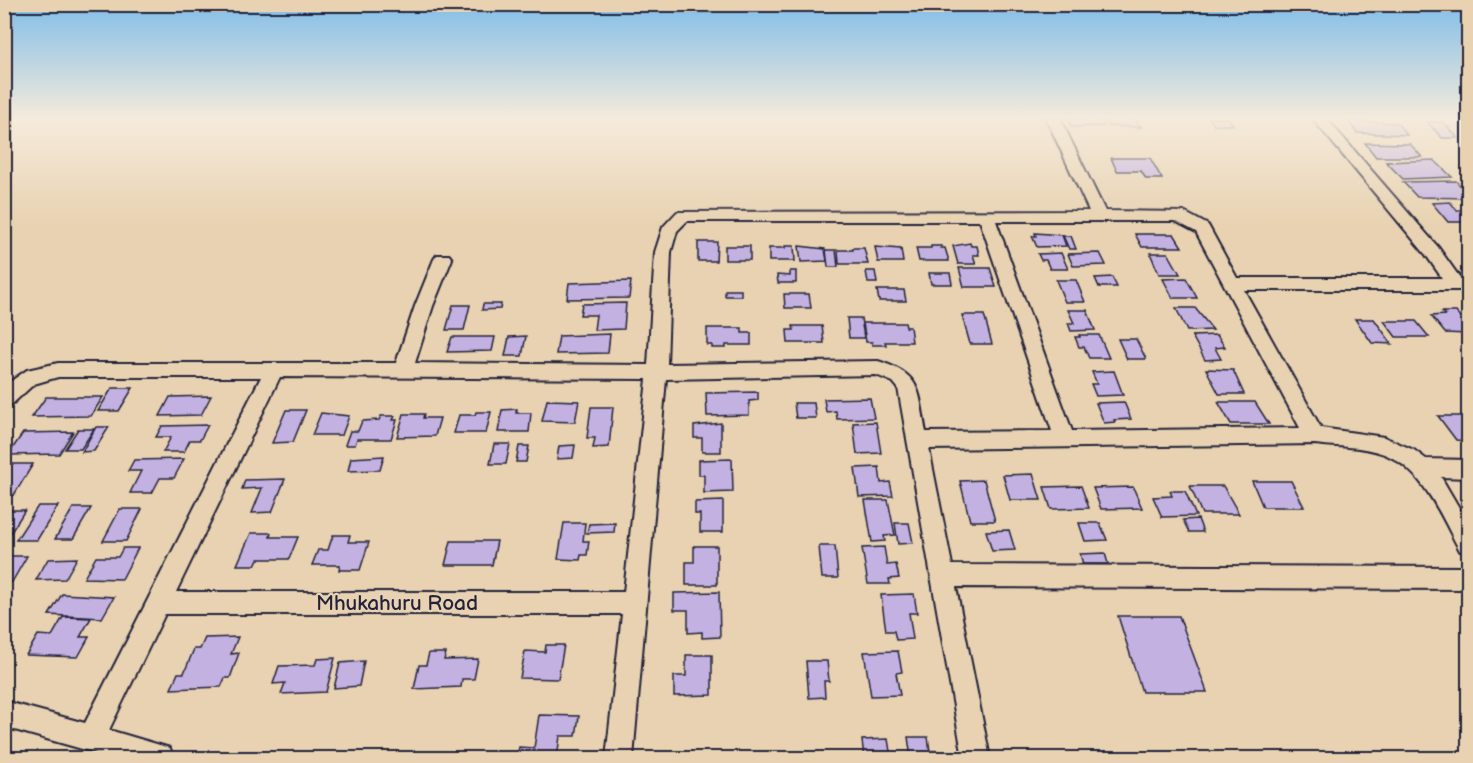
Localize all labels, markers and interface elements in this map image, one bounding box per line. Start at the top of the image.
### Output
street label: Mhukahuru Road [316,591,478,616]

